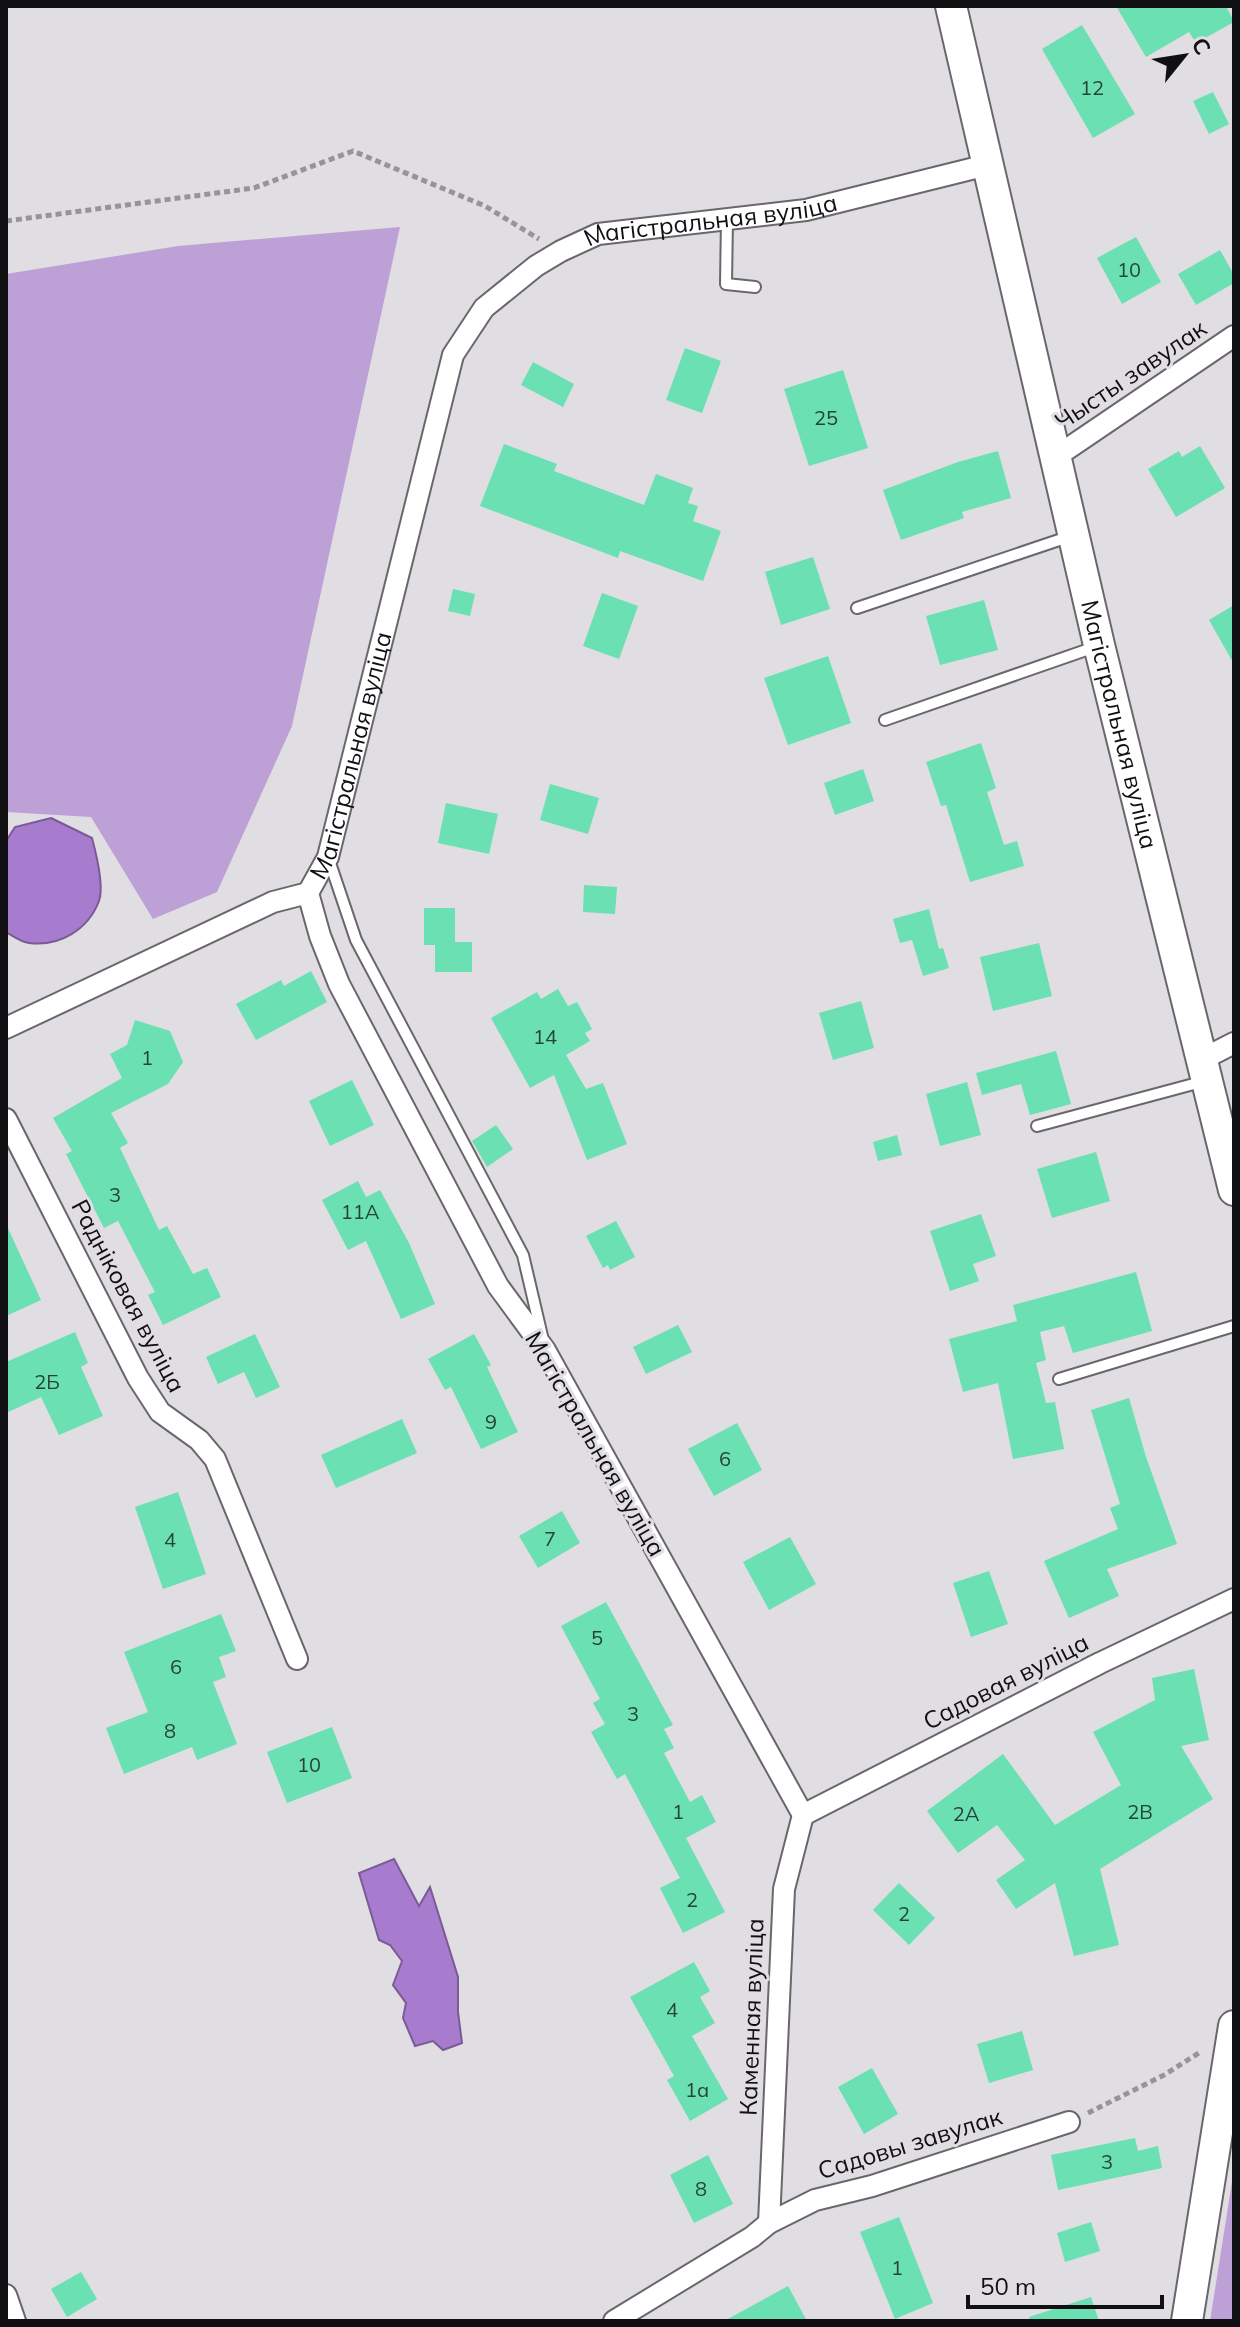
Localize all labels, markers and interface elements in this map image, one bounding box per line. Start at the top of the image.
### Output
north arrow [1144,16,1224,96]
text: С [1185,32,1217,60]
house number: 12 [1080,75,1104,100]
street label: Магістральная вуліца [579,187,840,252]
house number: 10 [1117,257,1141,282]
street label: Чысты завулак [1049,313,1212,436]
house number: 25 [814,405,838,430]
street label: Магістральная вуліца [1075,597,1165,852]
street label: Магістральная вуліца [303,628,398,884]
house number: 14 [533,1024,557,1049]
house number: 1 [141,1045,153,1070]
house number: 3 [109,1182,121,1207]
street label: Радніковая вуліца [65,1194,192,1397]
house number: 11А [341,1199,380,1224]
street label: Магістральная вуліца [519,1326,673,1561]
house number: 2Б [34,1369,60,1394]
house number: 9 [485,1409,497,1434]
house number: 6 [719,1446,731,1471]
house number: 7 [544,1526,556,1551]
house number: 4 [164,1527,176,1552]
house number: 5 [591,1625,603,1650]
street label: Садовая вуліца [918,1626,1093,1736]
house number: 6 [170,1654,182,1679]
house number: 3 [627,1701,639,1726]
house number: 8 [164,1718,176,1743]
house number: 10 [297,1752,321,1777]
house number: 1 [672,1799,684,1824]
house number: 2В [1127,1799,1153,1824]
house number: 2А [953,1801,980,1826]
house number: 2 [686,1887,698,1912]
house number: 2 [898,1901,910,1926]
street label: Каменная вуліца [733,1918,769,2116]
house number: 4 [666,1997,678,2022]
house number: 1а [685,2077,709,2102]
street label: Садовы завулак [814,2101,1005,2185]
house number: 3 [1101,2149,1113,2174]
house number: 8 [695,2176,707,2201]
house number: 1 [891,2255,903,2280]
scale bar [968,2259,1162,2309]
text: 50 m [980,2271,1036,2301]

